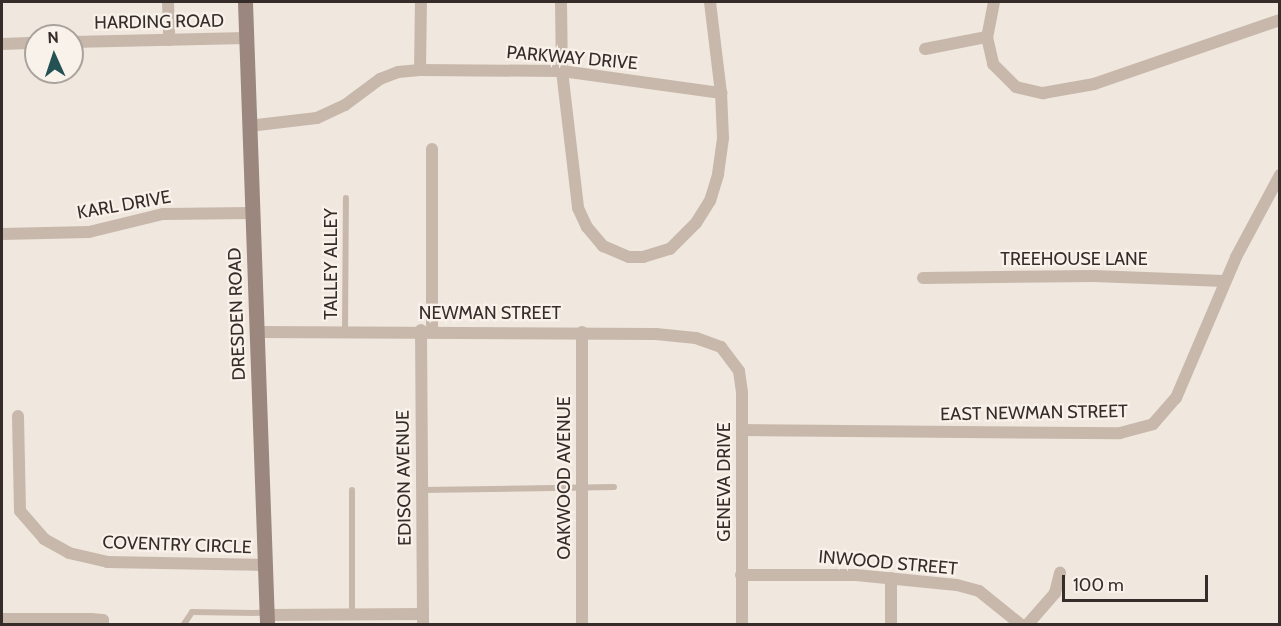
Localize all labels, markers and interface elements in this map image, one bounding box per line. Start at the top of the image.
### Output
street label: HARDING ROAD [94,10,224,34]
north arrow [24,24,84,84]
text: N [47,28,59,47]
street label: PARKWAY DRIVE [505,42,639,74]
street label: KARL DRIVE [76,186,172,224]
street label: TALLEY ALLEY [320,208,342,320]
street label: DRESDEN ROAD [224,247,250,381]
street label: TREEHOUSE LANE [1000,248,1148,270]
street label: NEWMAN STREET [419,302,561,324]
street label: OAKWOOD AVENUE [553,396,575,560]
street label: EAST NEWMAN STREET [940,401,1128,425]
street label: EDISON AVENUE [392,410,416,546]
street label: GENEVA DRIVE [713,422,735,542]
street label: COVENTRY CIRCLE [102,532,252,558]
street label: INWOOD STREET [818,546,958,580]
scale bar [1065,563,1210,601]
text: 100 m [1073,574,1124,596]

